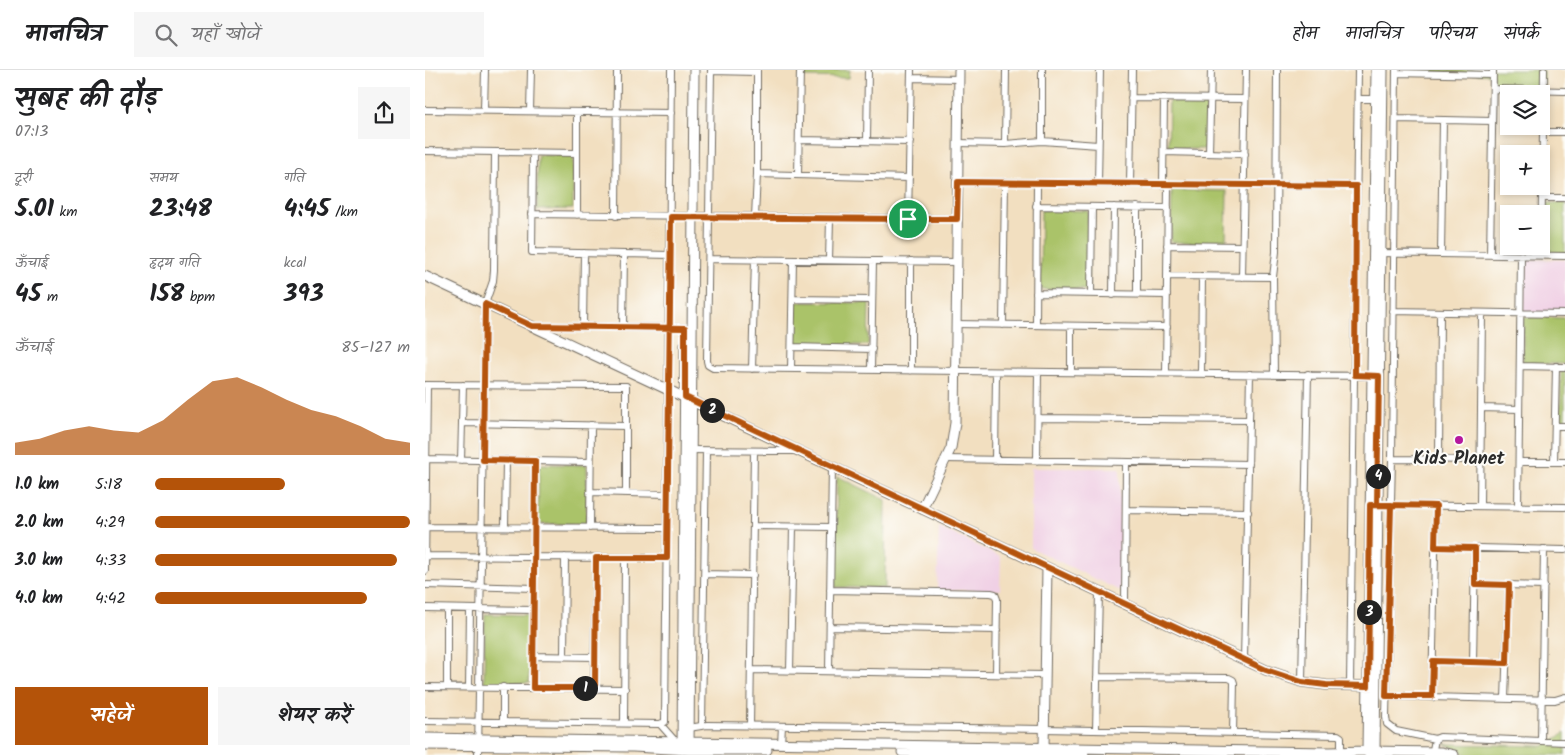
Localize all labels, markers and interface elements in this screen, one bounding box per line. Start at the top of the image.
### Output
search box [134,12,484,57]
text: मानचित्र [25,15,104,54]
text: यहाँ खोजें [192,20,260,50]
text: होम [1292,20,1317,49]
text: मानचित्र [1345,20,1401,49]
text: परिचय [1429,20,1475,49]
text: संपर्क [1503,20,1540,49]
icon: search [152,21,180,49]
text: सुबह की दौड़ [15,77,158,122]
map controls [1500,85,1550,255]
button: layers [1500,85,1550,135]
button: share [358,87,410,139]
text: 07:13 [15,119,48,144]
button: + [1500,145,1550,195]
text: दूरी [15,167,32,189]
text: समय [149,167,177,189]
text: गति [284,167,305,189]
text: 5.01 [15,189,54,229]
text: 23:48 [149,189,212,229]
text: 4:45 [284,189,330,229]
pin [887,198,929,240]
text: km [54,201,77,223]
text: /km [330,201,358,223]
icon: arrive [894,205,922,233]
button: − [1500,205,1550,255]
text: ऊँचाई [15,252,48,274]
text: हृदय गति [149,252,199,274]
text: kcal [284,252,306,274]
text: 45 [15,274,41,314]
text: 158 [149,274,184,314]
text: 393 [284,274,324,314]
text: m [41,286,58,308]
text: bpm [184,286,215,308]
text: ऊँचाई [15,335,53,360]
text: 85–127 m [341,335,410,360]
pin: 2 [699,398,725,422]
text: 2 [708,399,717,421]
marker: Kids Planet [1453,434,1465,446]
place label: Kids Planet [1413,445,1506,474]
pin: 4 [1365,464,1391,488]
text: 4 [1375,465,1382,487]
text: 1.0 km [15,472,59,497]
text: 5:18 [95,472,122,497]
text: 2.0 km [15,510,63,535]
text: 4:29 [95,510,125,535]
text: 3.0 km [15,548,63,573]
text: 4:33 [95,548,126,573]
text: 4.0 km [15,586,63,611]
text: 4:42 [95,586,126,611]
pin: 3 [1357,600,1381,624]
text: 3 [1366,601,1373,623]
pin: 1 [573,676,597,700]
text: 1 [583,677,588,699]
button: सहेजें [15,687,208,745]
button: शेयर करें [218,687,410,745]

